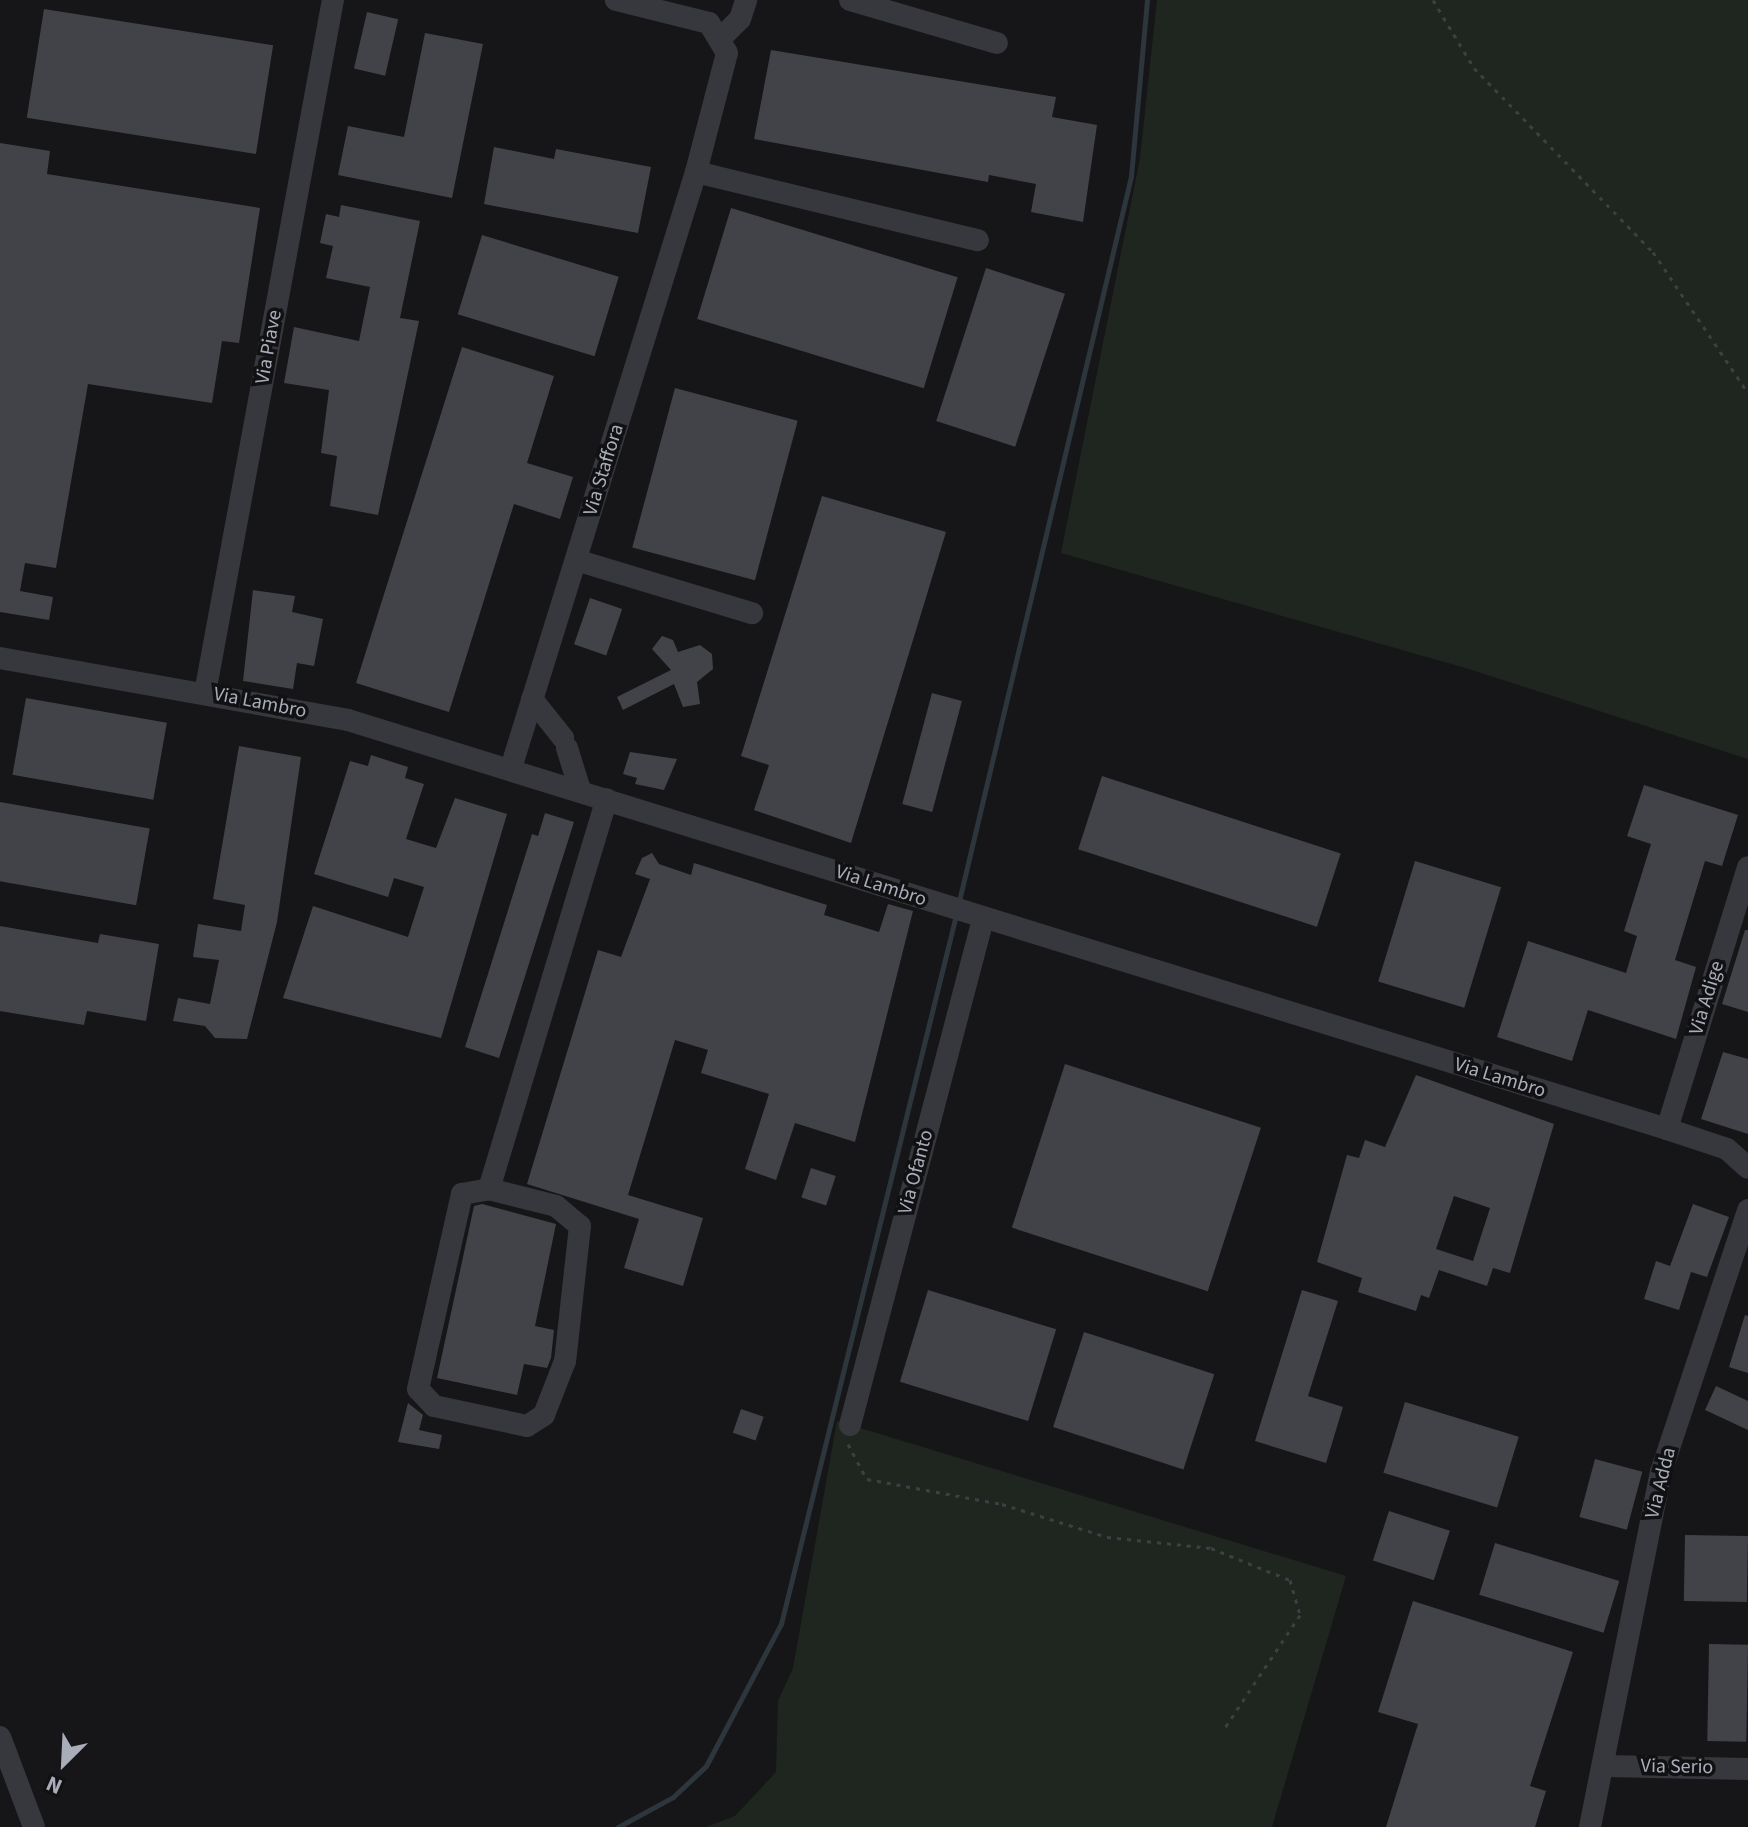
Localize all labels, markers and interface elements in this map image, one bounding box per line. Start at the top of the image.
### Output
street label: Via Piave [251,308,287,386]
street label: Via Staffora [579,421,629,519]
street label: Via Lambro [211,682,309,724]
street label: Via Lambro [832,860,930,912]
street label: Via Adige [1684,958,1730,1038]
street label: Via Lambro [1451,1053,1549,1103]
street label: Via Ofanto [893,1127,939,1217]
street label: Via Adda [1641,1445,1681,1521]
north arrow [24,1723,104,1803]
street label: Via Serio [1640,1754,1714,1780]
text: N [41,1767,67,1803]

